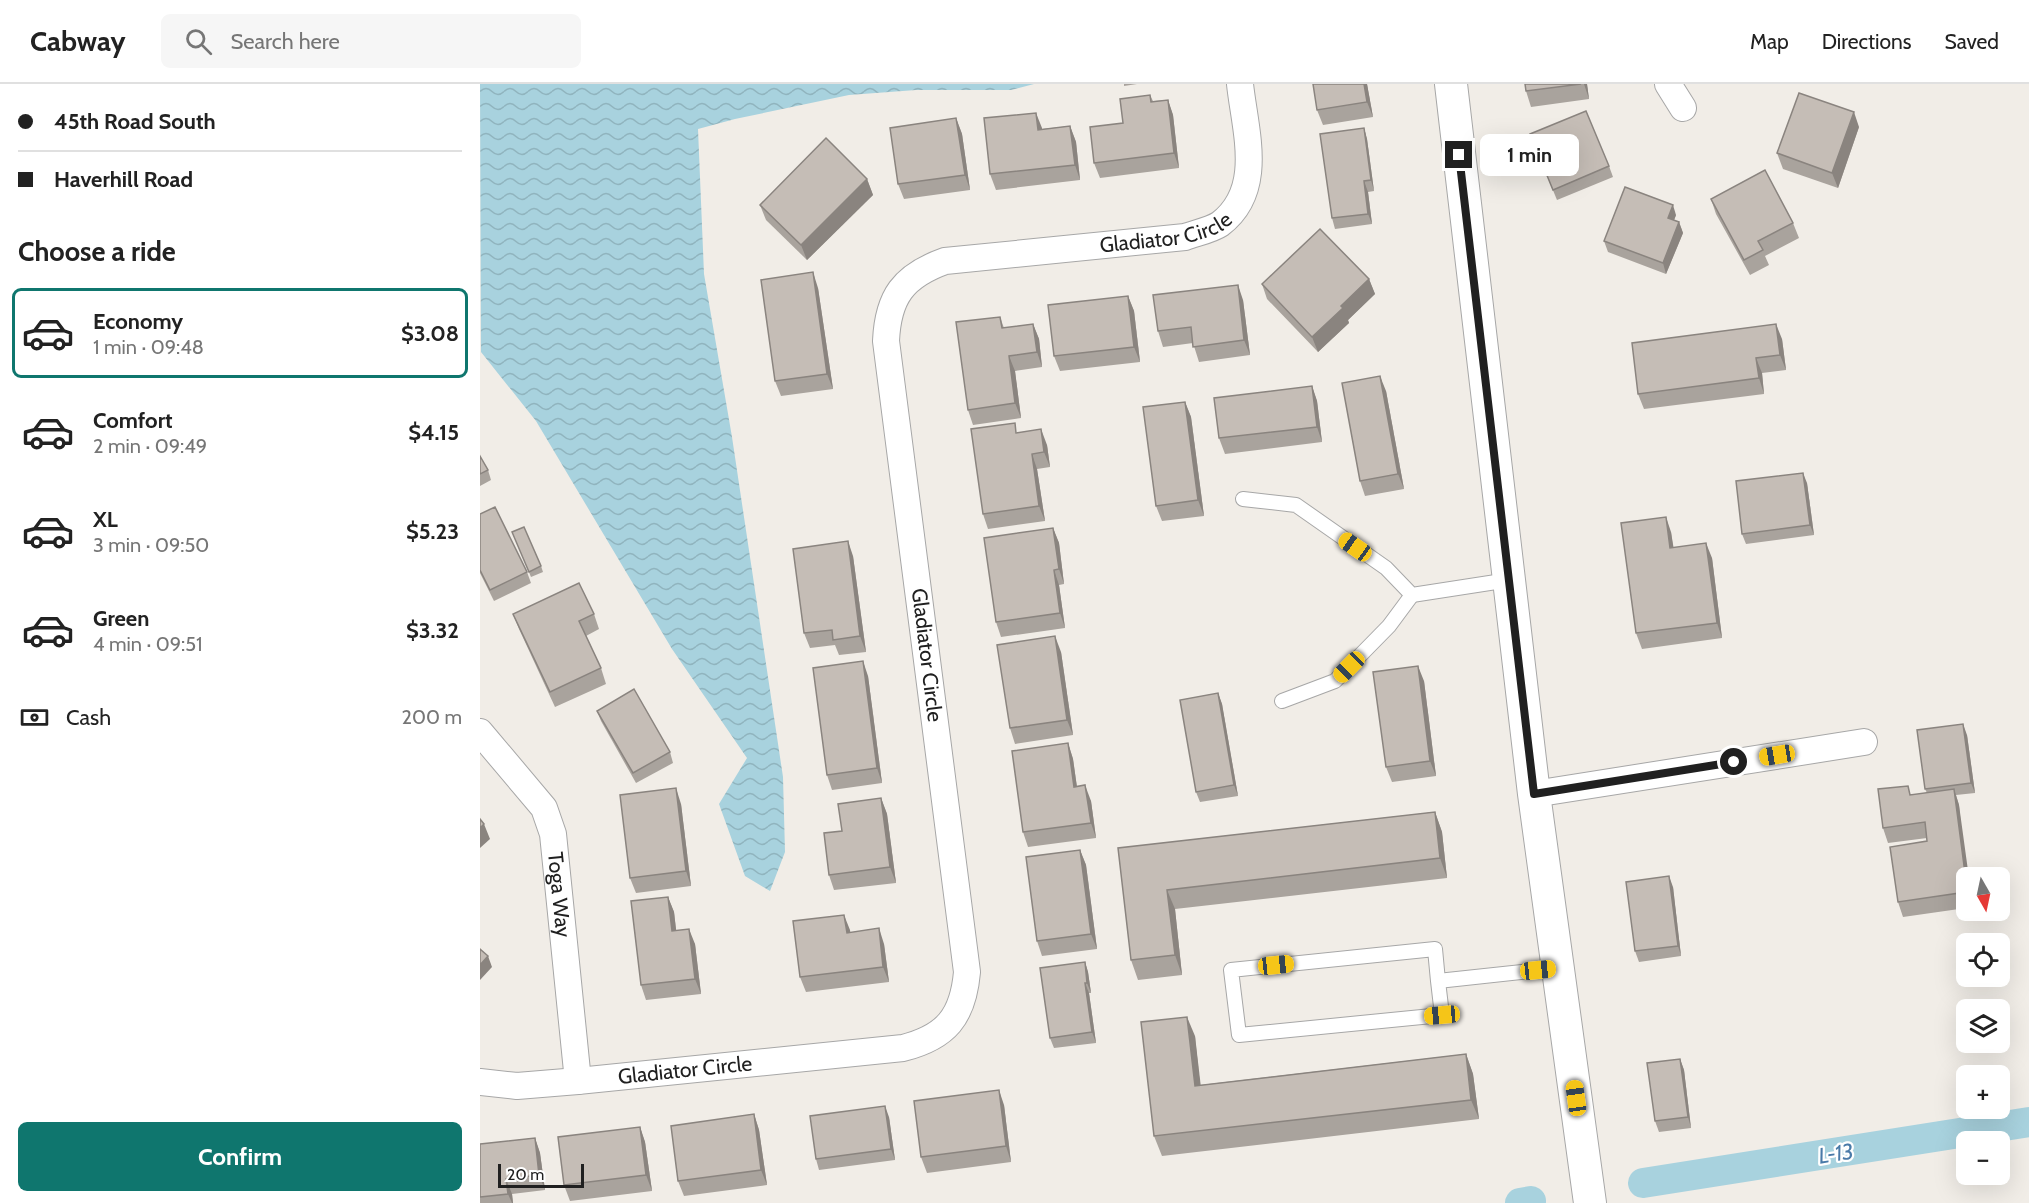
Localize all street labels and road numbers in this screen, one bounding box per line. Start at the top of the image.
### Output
street label: Gladiator Circle [1098,207,1237,257]
street label: Gladiator Circle [907,587,948,723]
street label: Toga Way [543,851,576,939]
street label: Gladiator Circle [617,1050,753,1089]

